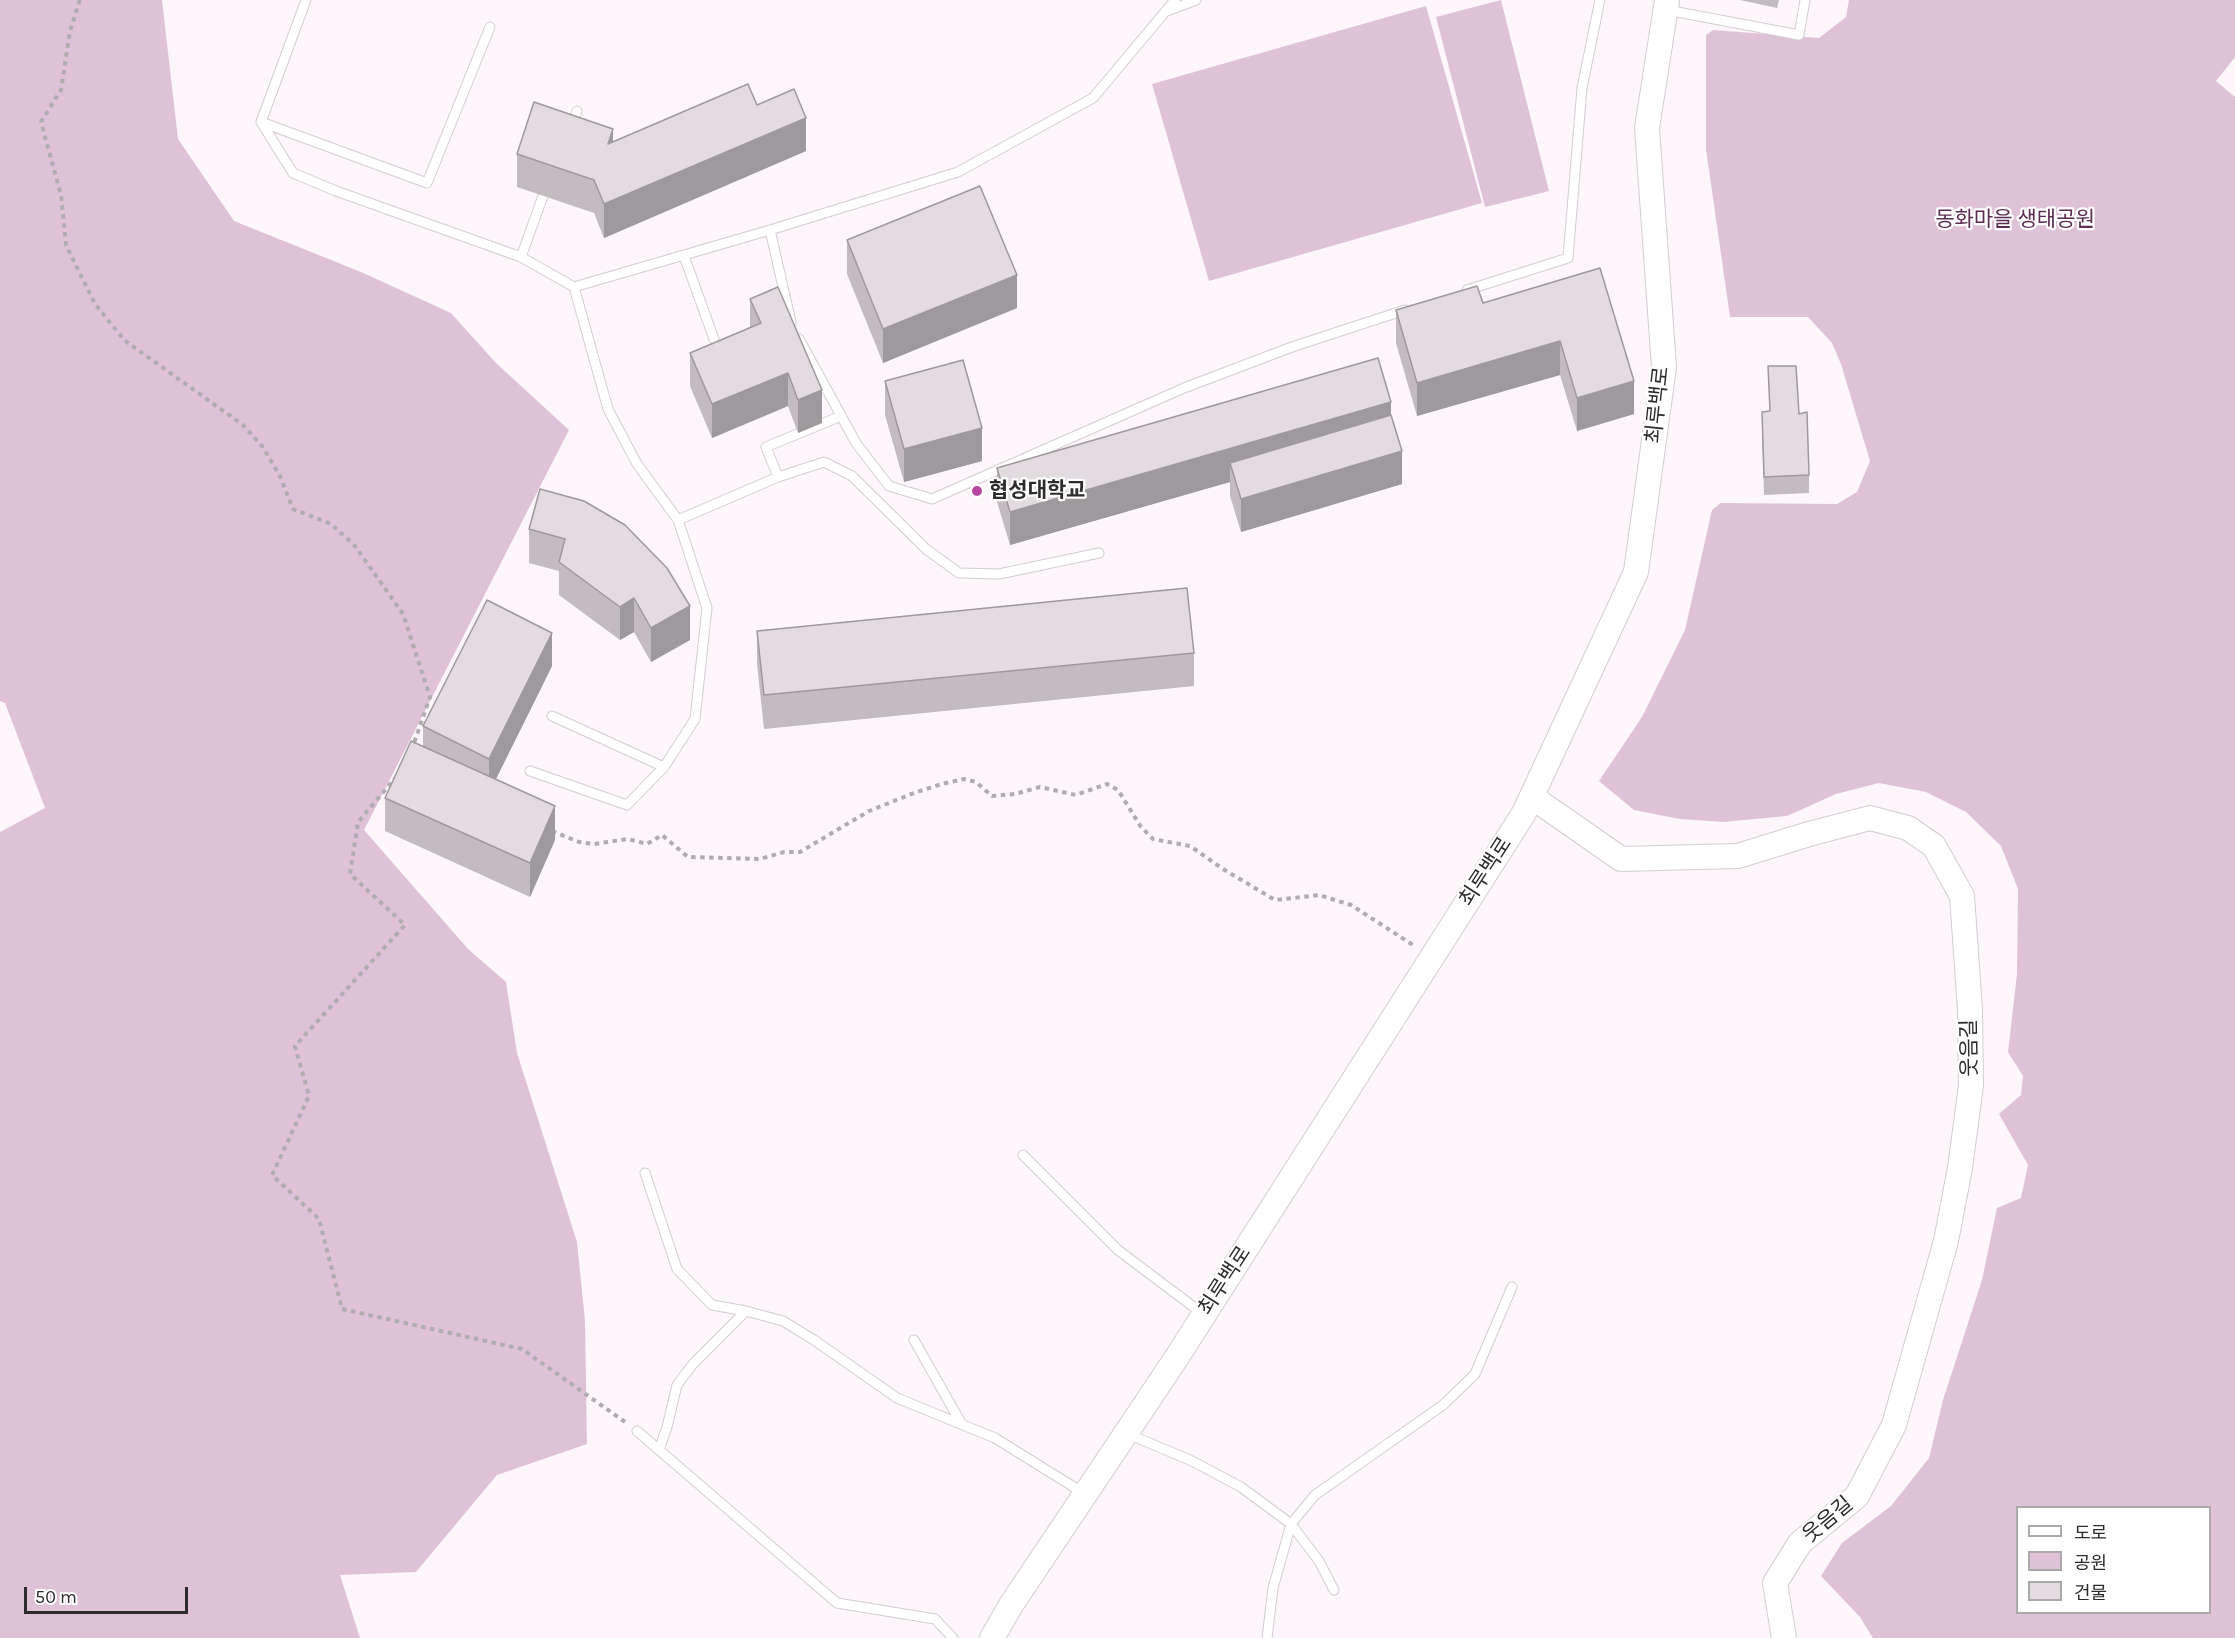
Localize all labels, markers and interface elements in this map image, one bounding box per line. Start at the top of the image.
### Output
park label: 동화마을 생태공원 [1935,207,2095,233]
street label: 최루백로 [1641,365,1675,445]
place label: 협성대학교 [989,478,1086,504]
marker: 협성대학교 [970,484,984,498]
street label: 최루백로 [1454,833,1518,911]
street label: 웃음길 [1957,1019,1983,1077]
street label: 최루백로 [1193,1242,1257,1320]
street label: 웃음길 [1798,1492,1858,1548]
legend [2016,1506,2211,1614]
text: 도로 [2074,1522,2107,1544]
text: 공원 [2074,1552,2107,1574]
scale bar [27,1575,190,1613]
text: 건물 [2074,1582,2107,1604]
text: 50 m [35,1586,77,1608]

